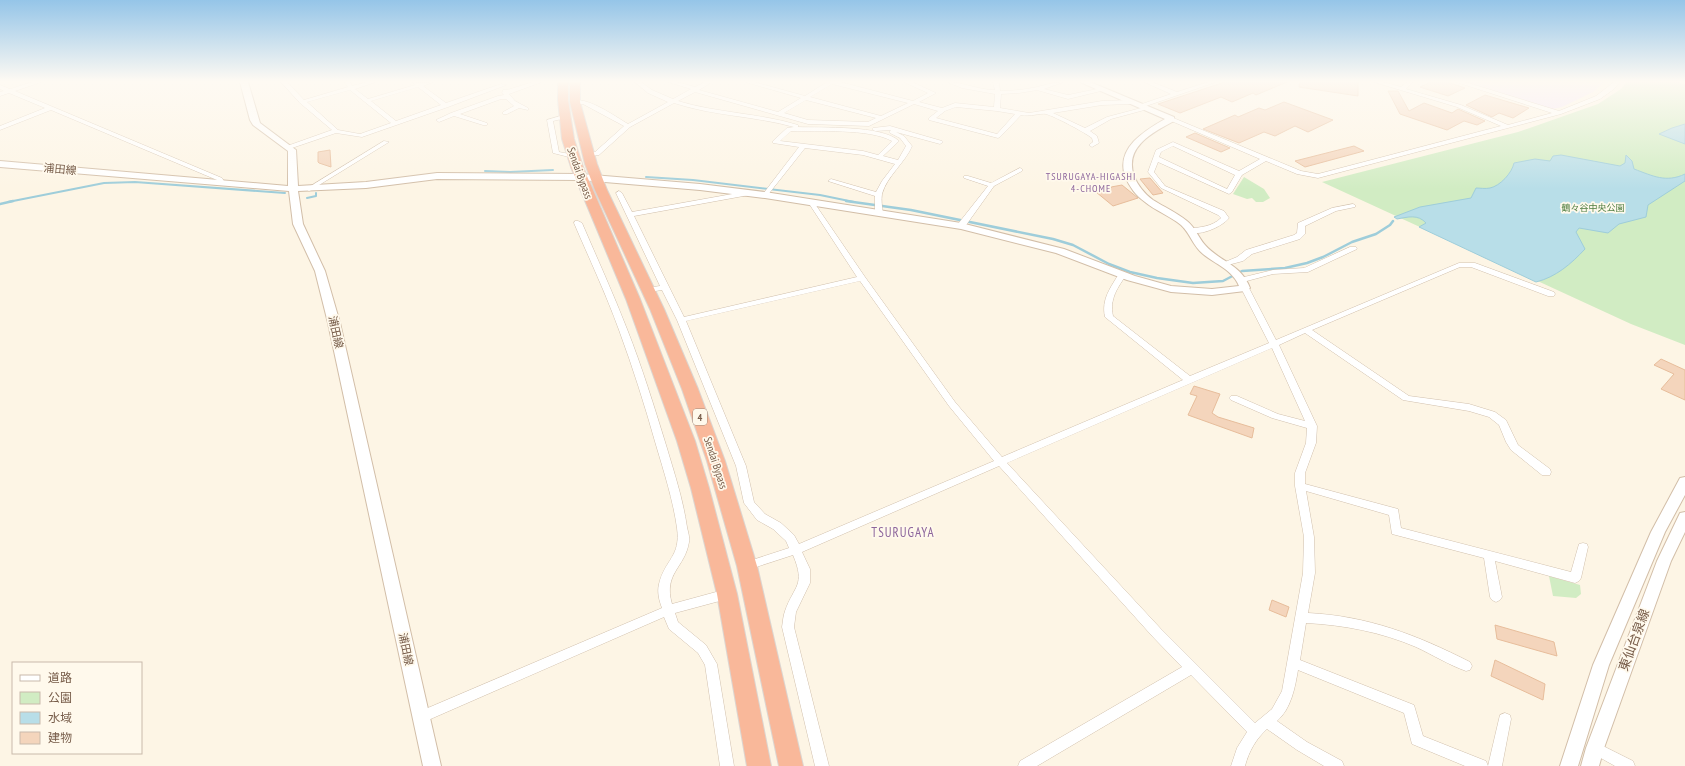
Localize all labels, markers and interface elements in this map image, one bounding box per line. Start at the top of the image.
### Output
street label: Sendai Bypass [564,145,596,201]
street label: 浦田線 [43,161,77,177]
district label: TSURUGAYA-HIGASHI 4-CHOME [1046,170,1136,195]
park label: 鶴々谷中央公園 [1561,202,1625,213]
street label: 浦田線 [325,314,347,350]
road number: 4 [693,409,707,425]
street label: Sendai Bypass [701,435,731,491]
district label: TSURUGAYA [871,524,935,541]
street label: 東仙台泉線 [1615,607,1653,673]
street label: 浦田線 [396,631,416,667]
legend [12,662,142,754]
text: 道路 [48,670,72,685]
text: 公園 [48,690,72,705]
text: 水域 [48,710,72,725]
text: 建物 [48,730,72,745]

